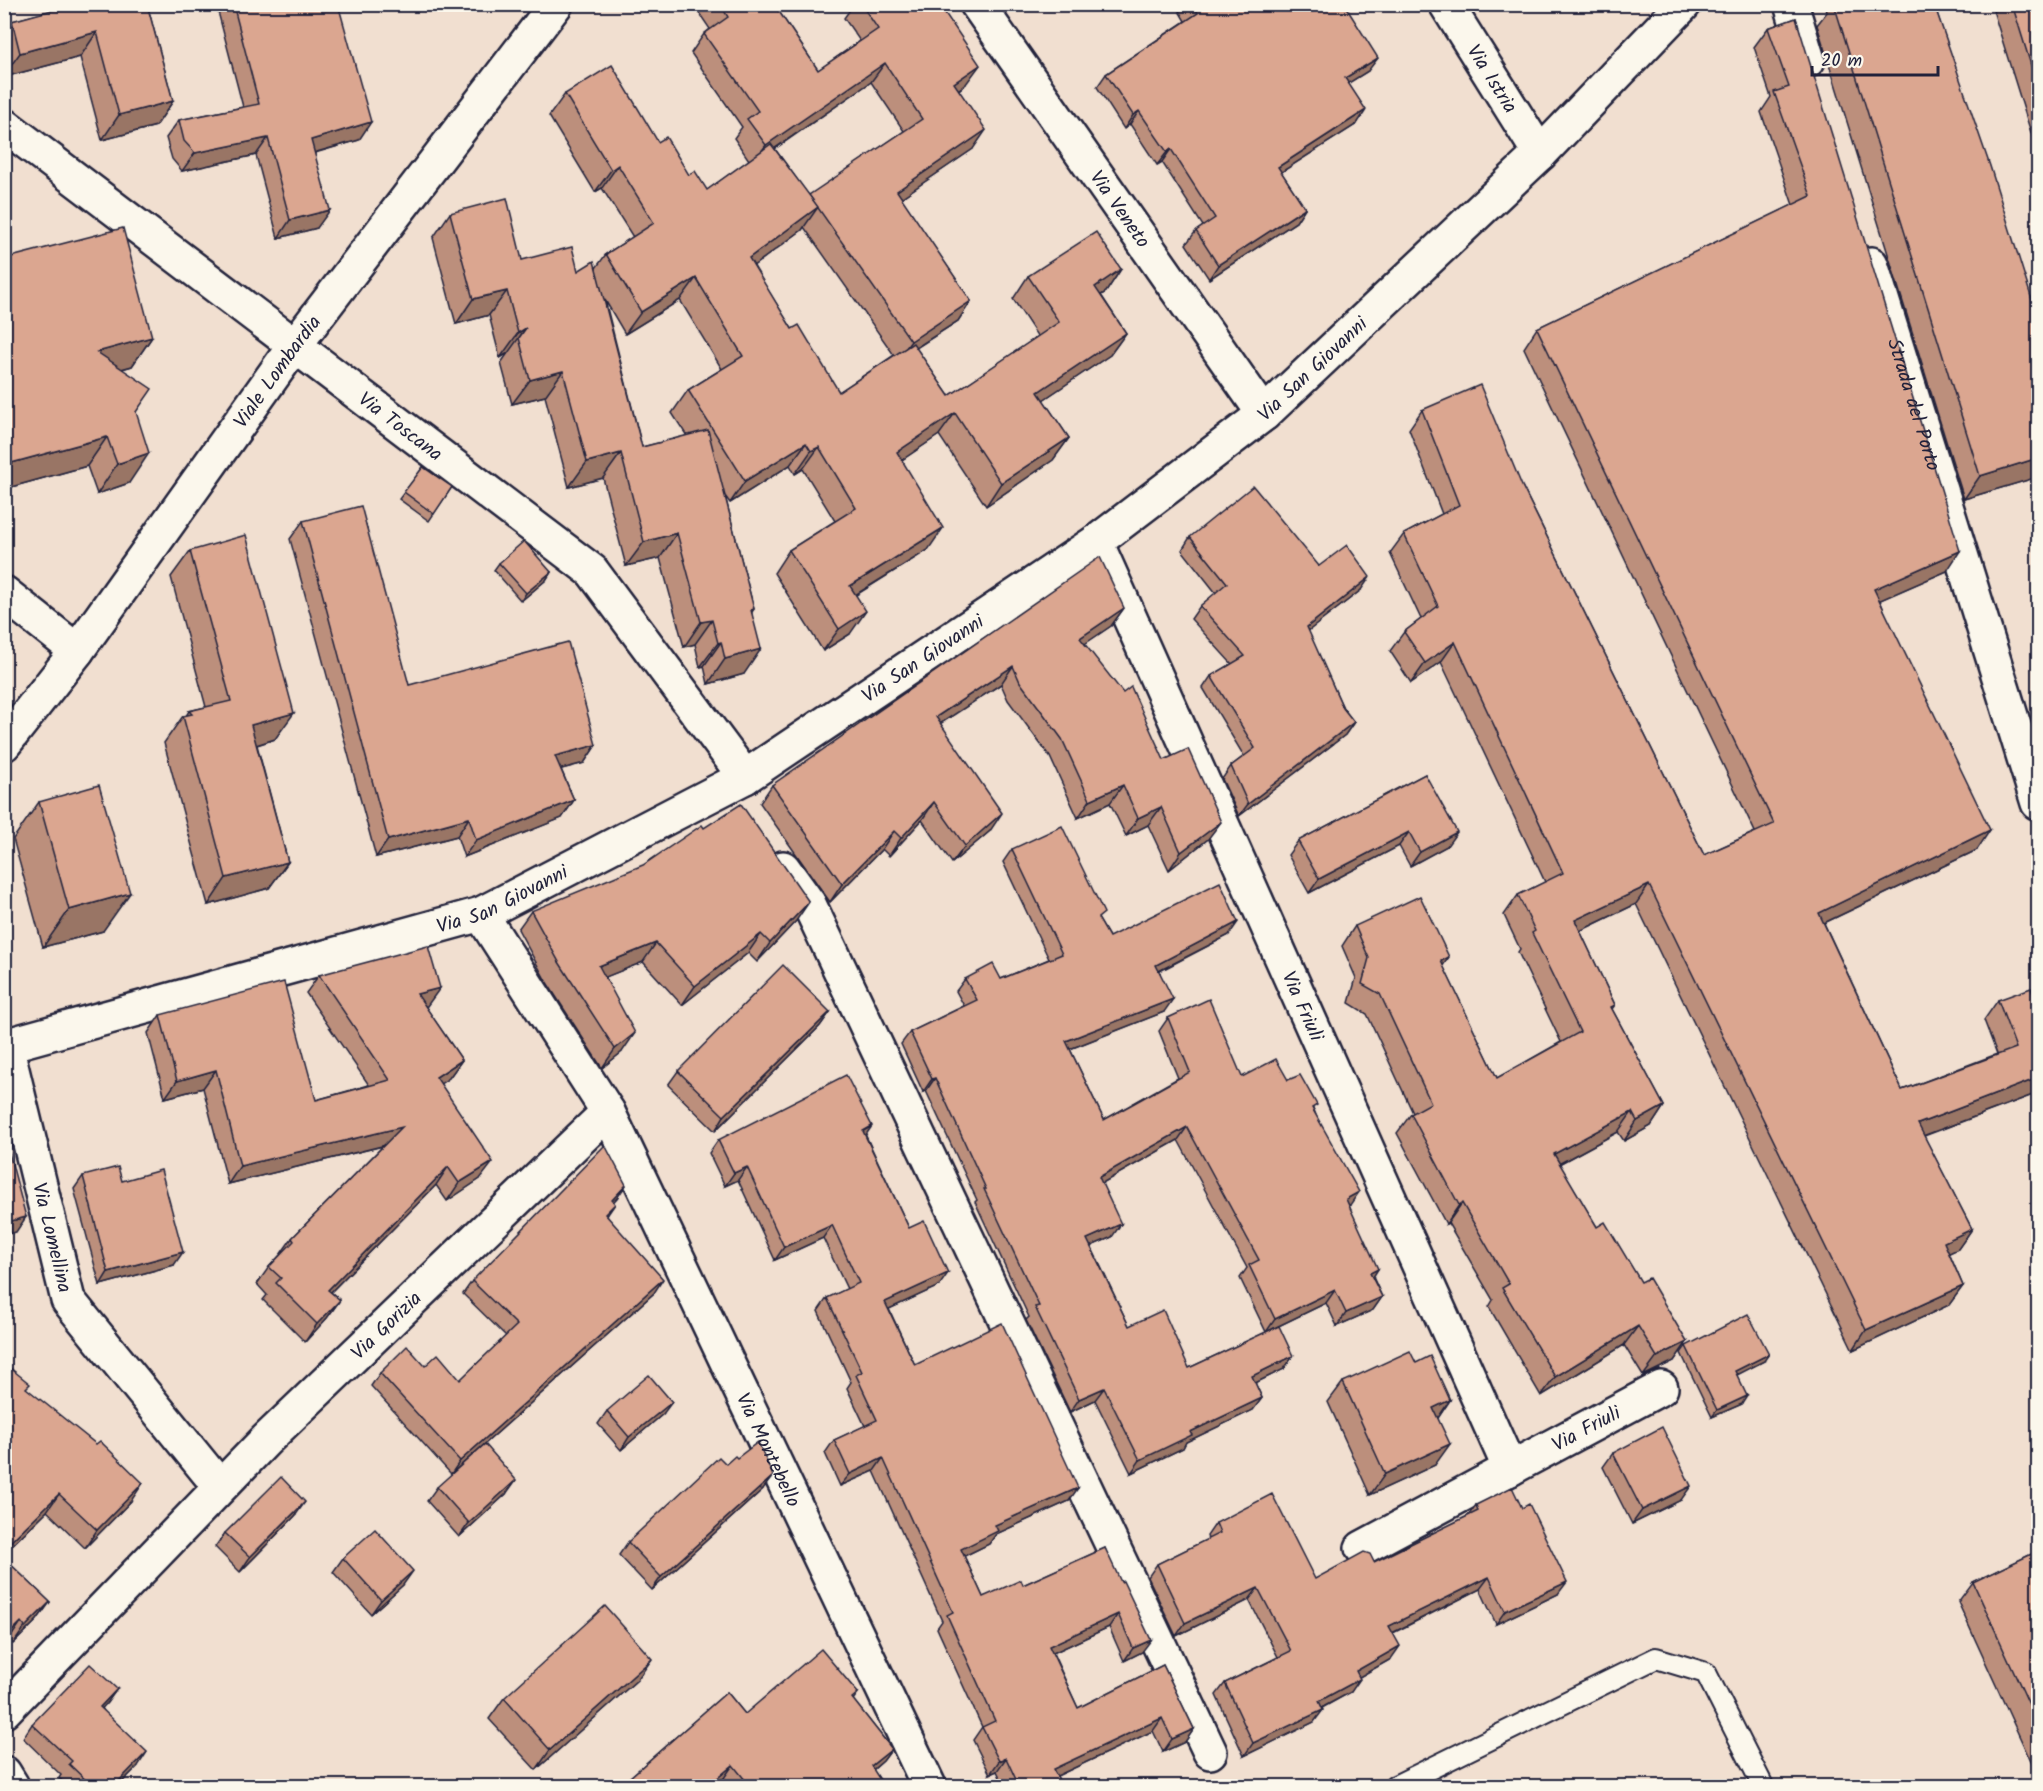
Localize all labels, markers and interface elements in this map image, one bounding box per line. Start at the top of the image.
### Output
street label: Via Istria [1457,39,1525,120]
scale bar [1812,39,1938,77]
text: 20 m [1821,47,1862,76]
street label: Via Veneto [1080,164,1157,256]
street label: Viale Lombardia [226,309,330,436]
street label: Via San Giovanni [1251,309,1377,430]
street label: Strada del Porto [1877,335,1948,475]
street label: Via Toscana [350,385,449,470]
street label: Via San Giovanni [856,606,992,712]
street label: Via San Giovanni [433,857,575,944]
street label: Via Friuli [1272,966,1332,1048]
street label: Via Lomellina [22,1179,80,1296]
street label: Via Gorizia [344,1284,430,1369]
street label: Via Montebello [726,1388,808,1513]
street label: Via Friuli [1547,1398,1628,1461]

